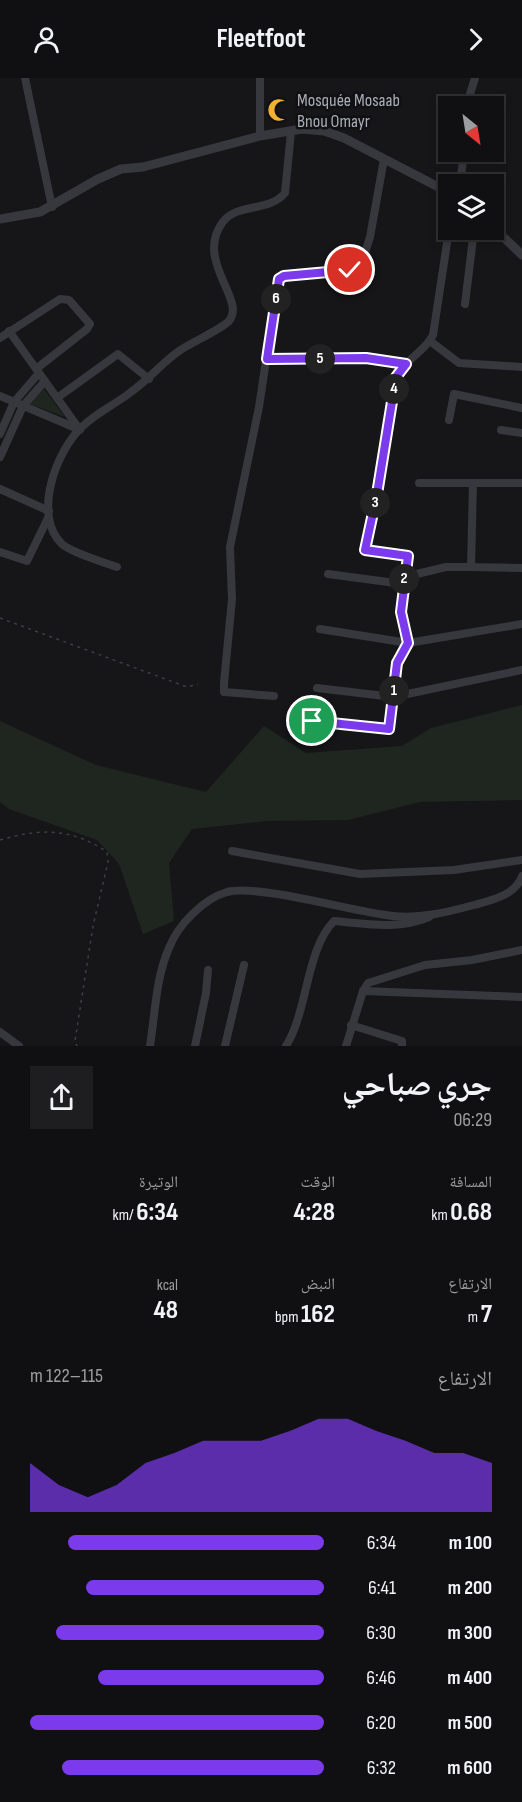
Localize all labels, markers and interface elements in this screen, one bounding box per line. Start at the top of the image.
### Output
icon: person [30,23,63,56]
text: Fleetfoot [217,23,306,55]
icon: forward [459,23,492,56]
place label: Mosquée Mosaab Bnou Omayr [297,90,400,132]
north arrow [438,96,504,162]
map controls [438,96,504,240]
mosque icon: Mosquée Mosaab Bnou Omayr [266,97,292,123]
button: layers [438,174,504,240]
pin [324,244,375,295]
icon: check [333,253,366,286]
pin: 6 [261,284,291,314]
text: 6 [272,289,280,308]
pin: 5 [305,344,335,374]
text: 5 [316,349,324,368]
pin: 4 [379,374,409,404]
text: 4 [390,379,398,398]
pin: 3 [360,488,390,518]
text: 3 [371,493,379,512]
pin: 2 [389,564,419,594]
text: 2 [400,569,408,588]
pin: 1 [379,676,409,706]
text: 1 [391,681,397,700]
pin [286,695,337,746]
icon: arrive [295,704,328,737]
text: جري صباحي [342,1065,492,1105]
button: share [30,1066,93,1129]
text: 06:29 [453,1108,492,1132]
text: الوتيرة [139,1173,178,1192]
text: الوقت [301,1173,335,1192]
text: المسافة [450,1173,492,1192]
text: 6:34 [136,1197,178,1228]
text: 4:28 [293,1197,335,1228]
text: 0.68 [450,1197,492,1228]
text: /km [113,1206,136,1225]
text: km [431,1206,450,1225]
text: النبض [301,1275,335,1294]
text: الارتفاع [448,1275,492,1294]
text: kcal [157,1276,178,1295]
text: 48 [154,1295,178,1326]
text: 162 [301,1299,335,1330]
text: 7 [481,1299,492,1330]
text: bpm [275,1308,301,1327]
text: m [468,1308,481,1327]
text: 115–122 m [30,1364,103,1388]
text: الارتفاع [437,1367,492,1391]
text: 6:34 [367,1531,396,1555]
text: 100 m [449,1531,492,1555]
text: 6:41 [368,1576,396,1600]
text: 200 m [448,1576,492,1600]
text: 6:30 [366,1621,396,1645]
text: 300 m [448,1621,492,1645]
text: 6:46 [366,1666,396,1690]
text: 400 m [447,1666,492,1690]
text: 6:20 [366,1711,396,1735]
text: 500 m [448,1711,492,1735]
text: 6:32 [367,1756,396,1780]
text: 600 m [447,1756,492,1780]

